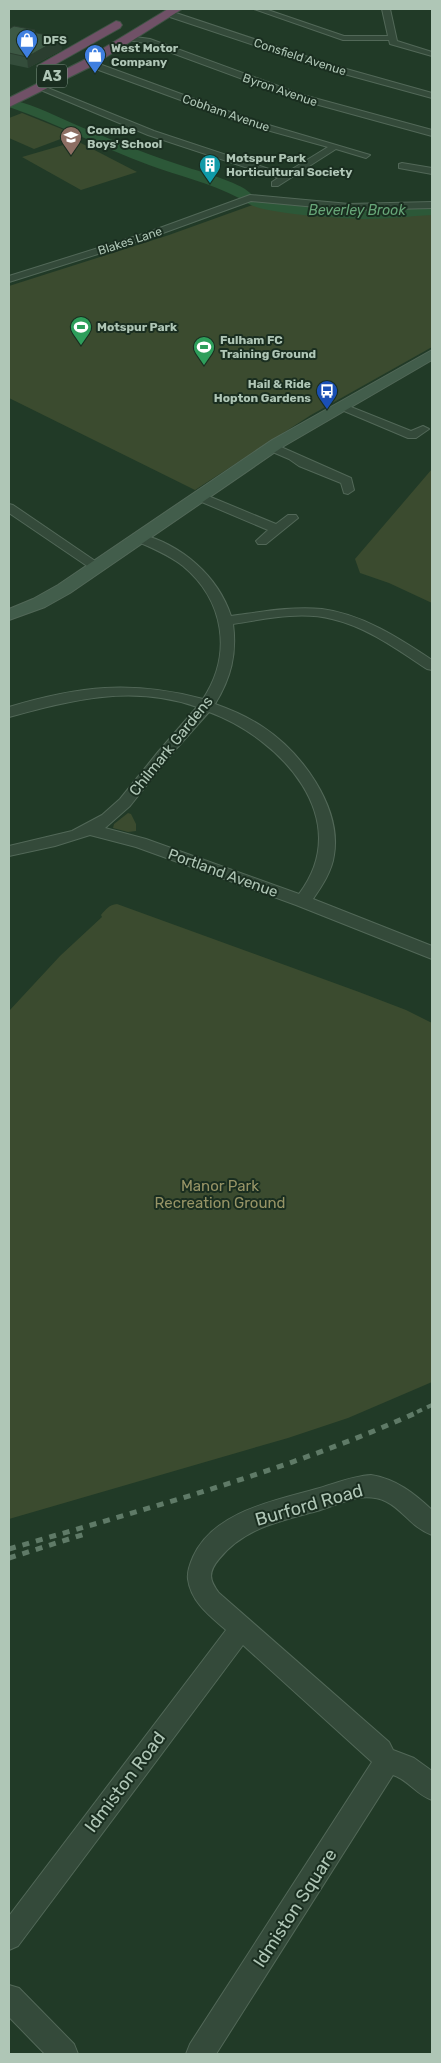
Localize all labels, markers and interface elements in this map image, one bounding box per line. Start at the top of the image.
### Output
shop icon: DFS [15,28,39,59]
place label: DFS [43,33,67,47]
street label: Consfield Avenue [252,35,348,79]
place label: West Motor Company [111,41,179,69]
shop icon: West Motor Company [83,43,107,74]
road number: A3 [37,64,67,88]
street label: Byron Avenue [241,71,319,109]
street label: Cobham Avenue [181,92,272,135]
place label: Coombe Boys' School [87,123,162,151]
school or university icon: Coombe Boys' School [59,125,83,156]
place label: Motspur Park Horticultural Society [226,151,352,179]
building icon: Motspur Park Horticultural Society [198,153,222,184]
water label: Beverley Brook [308,202,406,219]
street label: Blakes Lane [96,224,164,258]
sports icon: Motspur Park [69,315,93,346]
place label: Motspur Park [97,320,177,334]
place label: Fulham FC Training Ground [220,333,316,361]
sports icon: Fulham FC Training Ground [192,335,216,366]
place label: Hail & Ride Hopton Gardens [214,377,311,405]
bus stop icon: Hail & Ride Hopton Gardens [315,379,339,410]
street label: Chilmark Gardens [125,692,217,799]
street label: Portland Avenue [166,845,280,901]
park label: Manor Park Recreation Ground [155,1177,285,1212]
street label: Burford Road [253,1479,365,1531]
street label: Idmiston Road [80,1727,170,1837]
street label: Idmiston Square [248,1844,342,1972]

